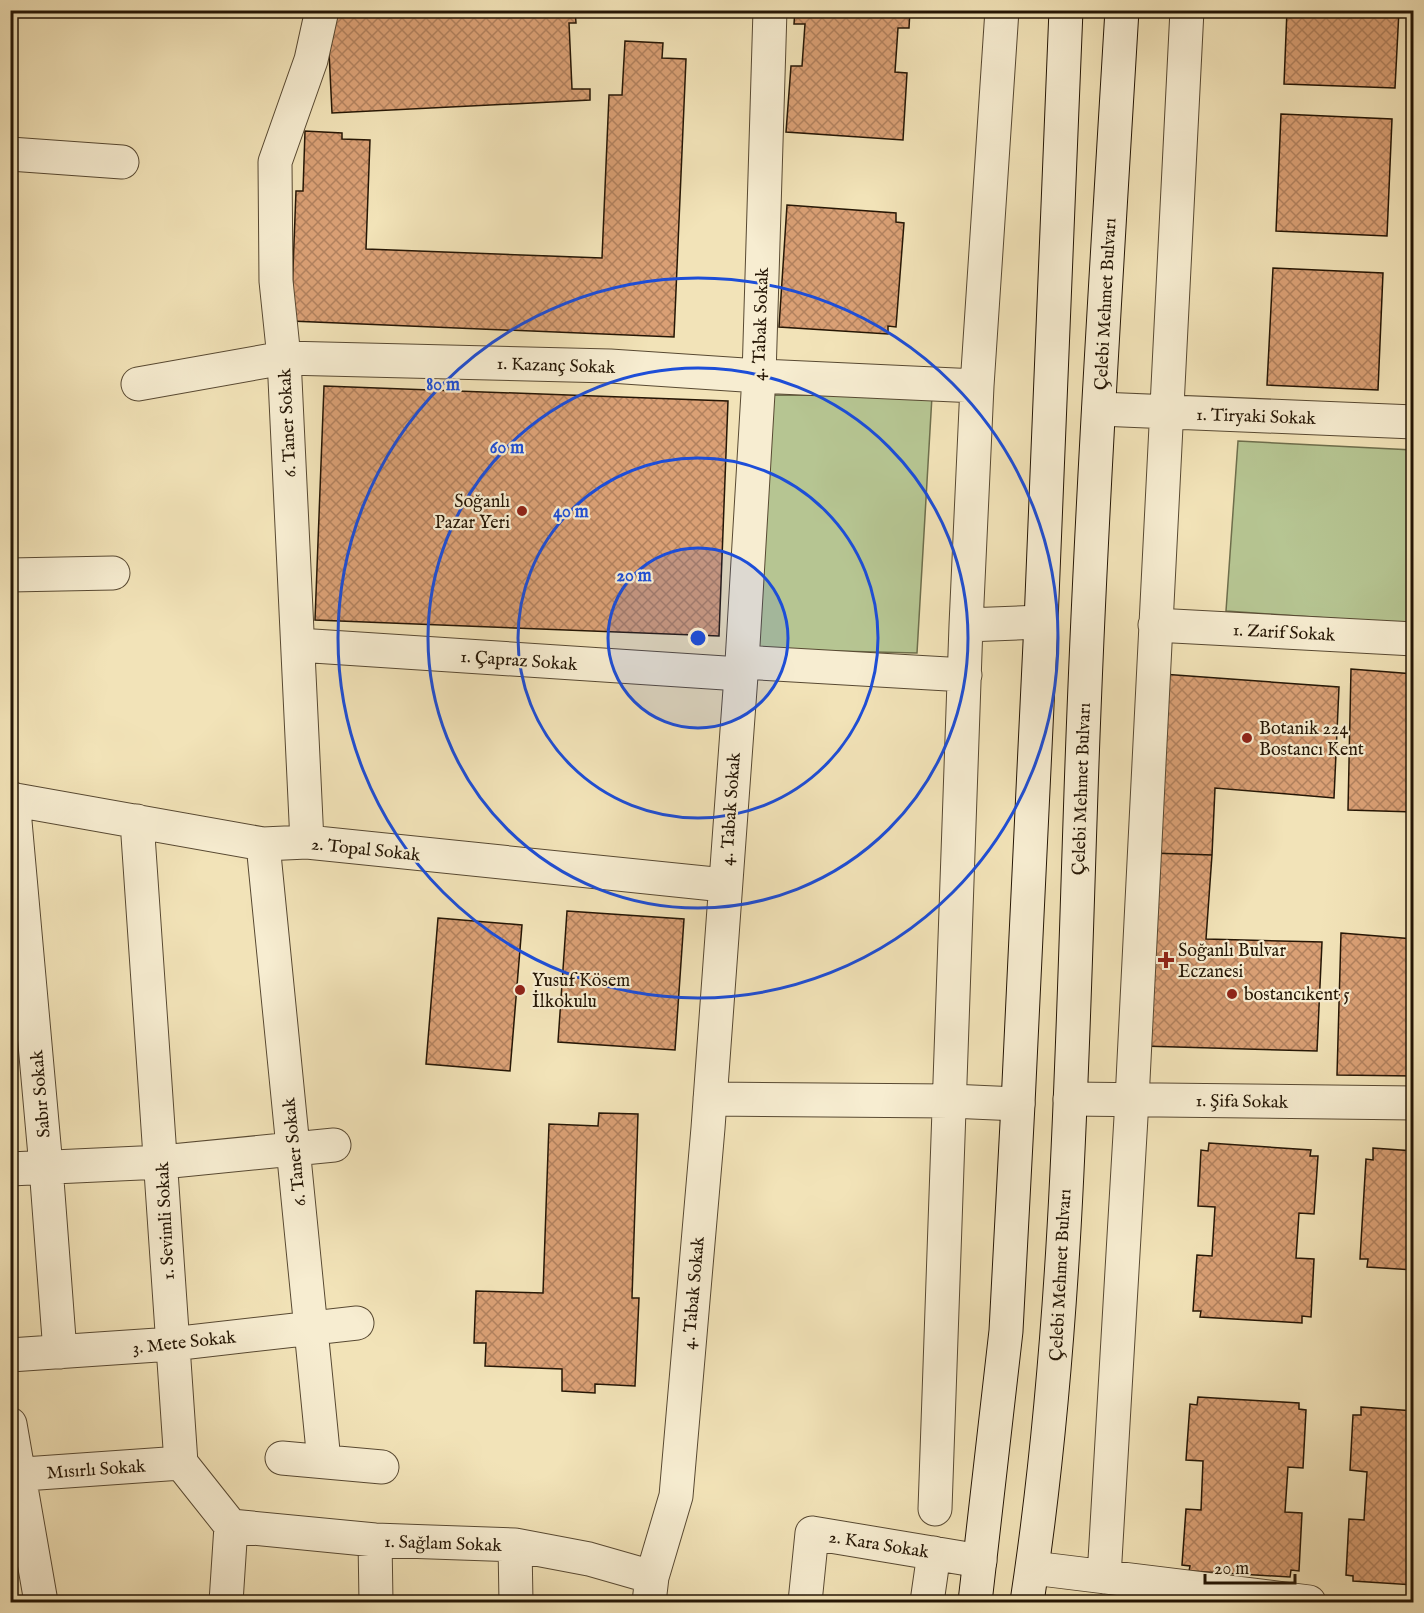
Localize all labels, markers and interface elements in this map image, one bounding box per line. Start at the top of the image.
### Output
street label: Çelebi Mehmet Bulvarı [1091,217,1123,391]
street label: 4. Tabak Sokak [748,267,775,381]
street label: 1. Kazanç Sokak [496,353,616,380]
street label: 6. Taner Sokak [274,367,303,478]
text: 80 m [426,374,460,397]
street label: 1. Tiryaki Sokak [1196,404,1317,431]
text: 60 m [490,437,524,460]
place label: Soğanlı Pazar Yeri [434,491,510,535]
text: 40 m [553,501,589,524]
marker: Soğanlı Pazar Yeri [515,504,529,518]
text: 20 m [616,565,652,588]
street label: 1. Zarif Sokak [1232,619,1336,648]
centre of rings [688,628,708,648]
street label: 1. Çapraz Sokak [460,646,579,677]
street label: Çelebi Mehmet Bulvarı [1068,702,1097,876]
place label: Botanik 224 Bostancı Kent [1259,718,1364,762]
marker: Botanik 224 Bostancı Kent [1240,731,1254,745]
street label: 4. Tabak Sokak [716,751,747,866]
street label: 2. Topal Sokak [310,833,422,868]
place label: Soğanlı Bulvar Eczanesi [1178,940,1286,984]
marker: Soğanlı Bulvar Eczanesi [1159,953,1173,967]
place label: Yusuf Kösem İlkokulu [532,970,630,1014]
marker: Yusuf Kösem İlkokulu [513,983,527,997]
place label: bostancıkent 5 [1244,984,1350,1007]
marker: bostancıkent 5 [1225,987,1239,1001]
street label: Sabır Sokak [26,1049,57,1139]
street label: 1. Şifa Sokak [1195,1090,1289,1115]
street label: 6. Taner Sokak [278,1096,313,1207]
street label: 1. Sevimli Sokak [152,1161,181,1281]
street label: Çelebi Mehmet Bulvarı [1046,1188,1078,1362]
street label: 4. Tabak Sokak [678,1235,711,1351]
street label: 3. Mete Sokak [131,1327,237,1360]
street label: Mısırlı Sokak [46,1456,147,1485]
street label: 2. Kara Sokak [827,1526,931,1565]
street label: 1. Sağlam Sokak [384,1531,503,1558]
scale bar [1205,1547,1295,1585]
text: 20 m [1214,1558,1249,1581]

